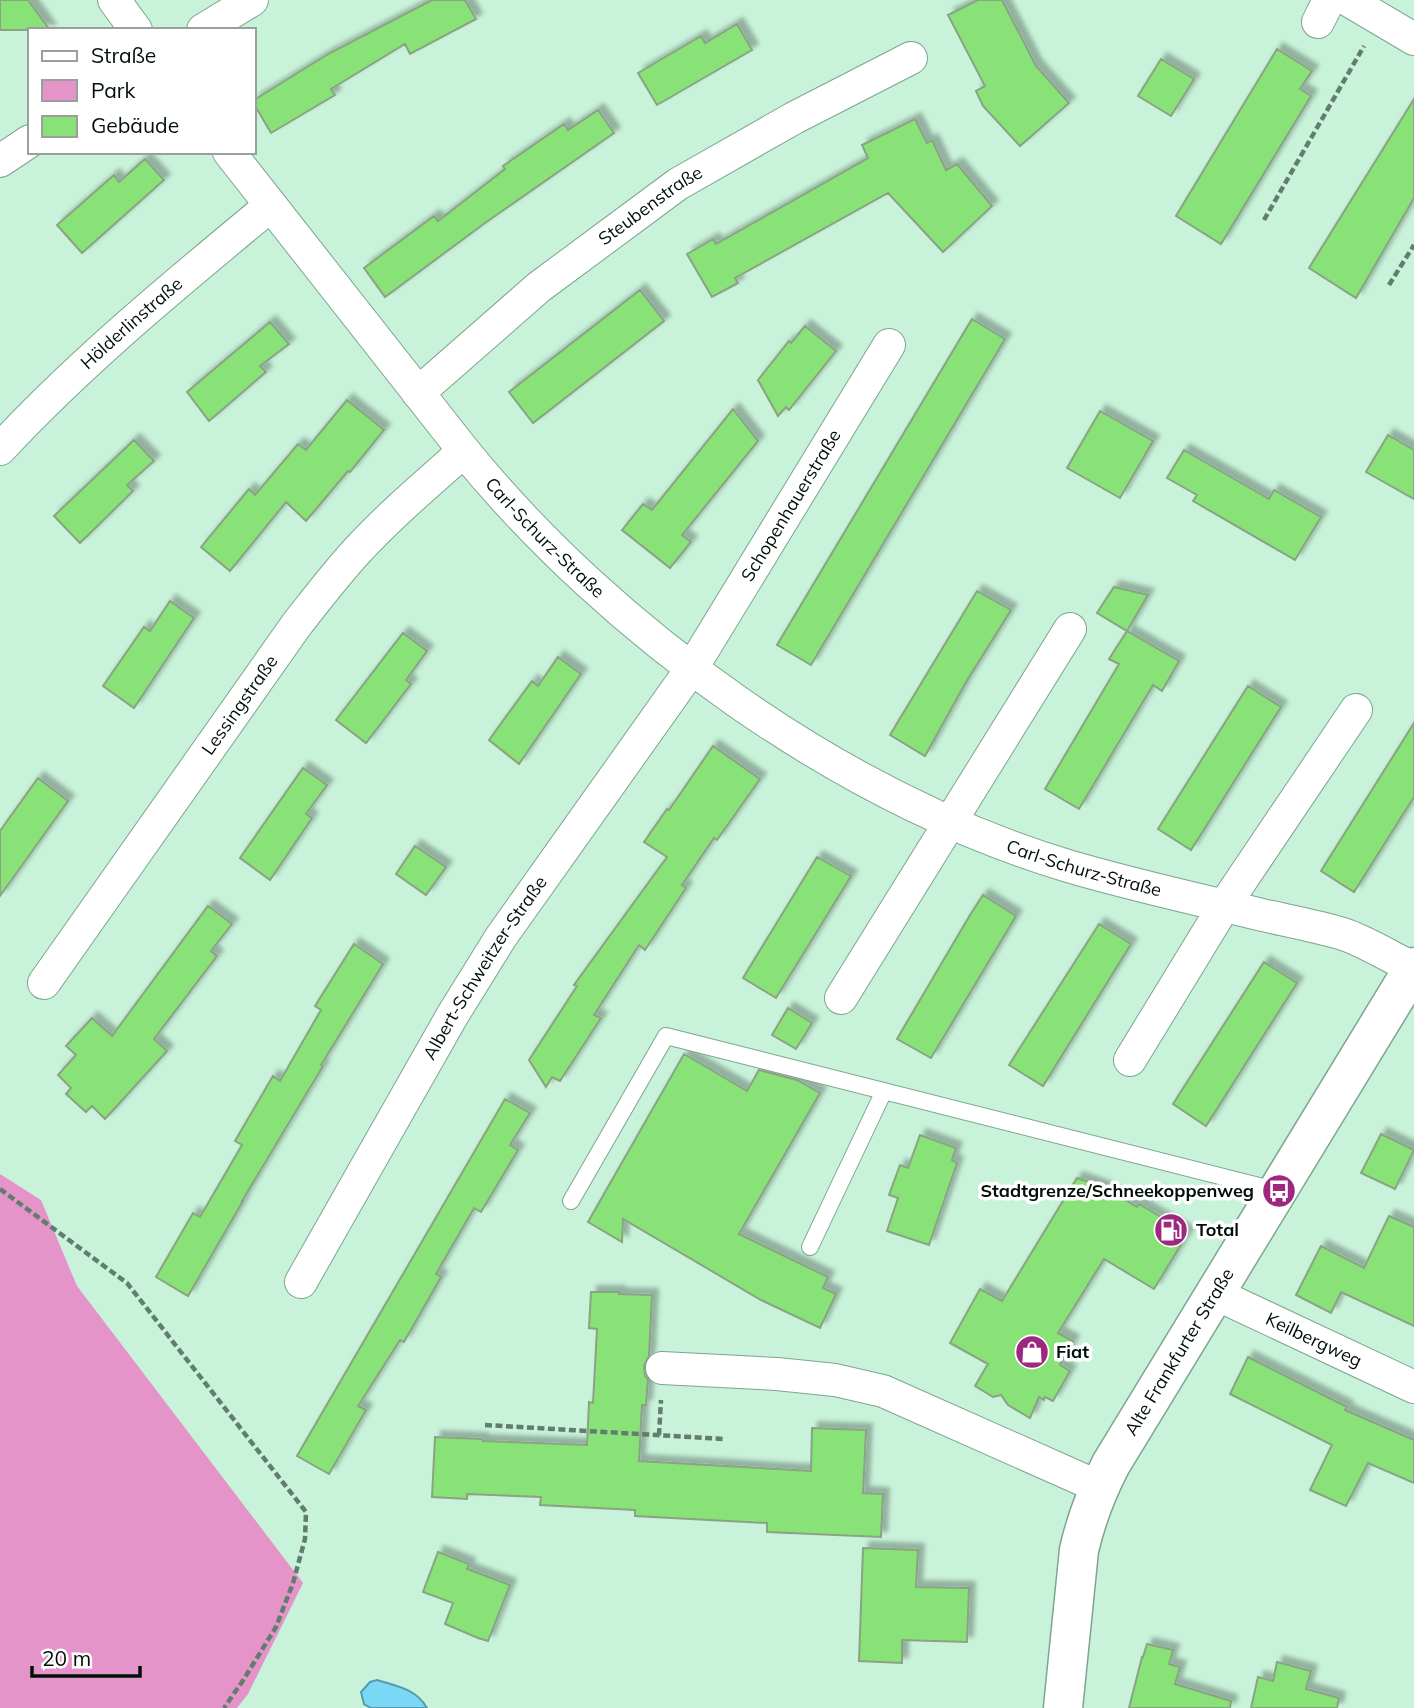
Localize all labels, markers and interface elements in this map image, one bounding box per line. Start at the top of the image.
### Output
legend [28,28,256,154]
text: Straße [91,42,156,68]
text: Park [91,77,135,103]
text: Gebäude [91,112,179,138]
street label: Steubenstraße [594,161,706,250]
street label: Hölderlinstraße [75,272,187,374]
street label: Schopenhauerstraße [736,425,846,585]
street label: Carl-Schurz-Straße [480,472,610,603]
street label: Lessingstraße [196,650,282,759]
street label: Carl-Schurz-Straße [1003,834,1164,901]
street label: Albert-Schweitzer-Straße [418,871,552,1064]
bus stop icon: Stadtgrenze/Schneekoppenweg [1260,1172,1298,1210]
place label: Stadtgrenze/Schneekoppenweg [981,1179,1254,1202]
fuel station icon: Total [1152,1211,1190,1249]
place label: Total [1196,1218,1239,1241]
street label: Alte Frankfurter Straße [1119,1264,1239,1440]
street label: Keilbergweg [1262,1307,1366,1372]
shop icon: Fiat [1013,1333,1051,1371]
place label: Fiat [1056,1340,1089,1363]
scale bar [32,1634,140,1678]
text: 20 m [42,1645,91,1671]

